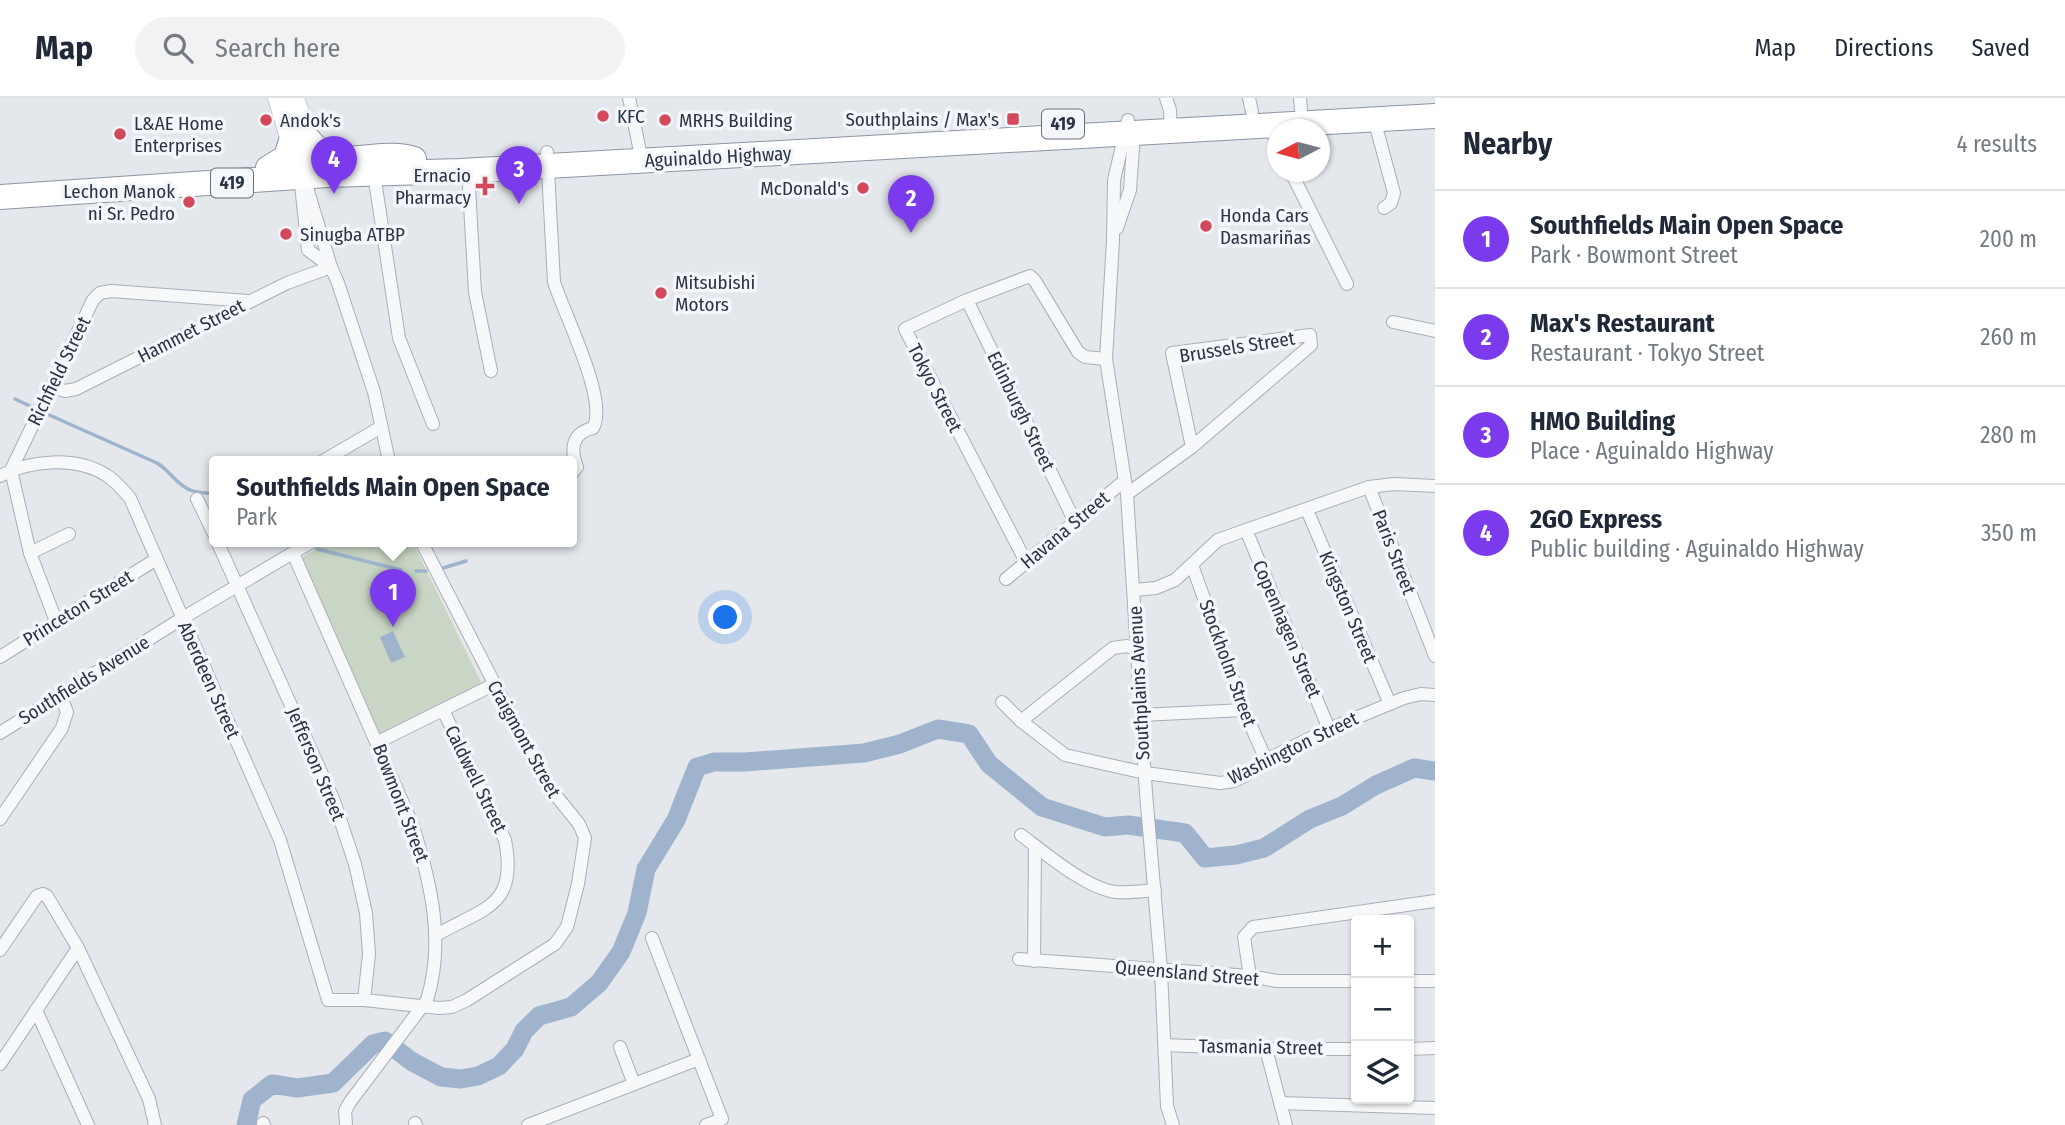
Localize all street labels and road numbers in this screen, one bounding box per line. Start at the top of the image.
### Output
road number: 419 [1042,110,1084,139]
street label: Aguinaldo Highway [644,142,793,172]
road number: 419 [211,168,253,198]
street label: Hammet Street [134,294,249,368]
street label: Richfield Street [23,312,96,429]
street label: Brussels Street [1178,326,1297,367]
street label: Tokyo Street [903,340,967,437]
street label: Edinburgh Street [982,348,1060,475]
street label: Havana Street [1016,486,1115,574]
street label: Paris Street [1367,506,1421,598]
street label: Kingston Street [1314,548,1382,667]
street label: Copenhagen Street [1248,557,1327,702]
street label: Princeton Street [19,565,138,651]
street label: Stockholm Street [1194,597,1262,730]
street label: Southplains Avenue [1123,605,1155,761]
street label: Aberdeen Street [173,618,245,743]
street label: Southfields Avenue [14,631,154,729]
street label: Craigmont Street [482,676,566,802]
street label: Jefferson Street [282,704,351,825]
street label: Washington Street [1224,706,1362,789]
street label: Caldwell Street [440,721,512,837]
street label: Bowmont Street [368,741,434,866]
street label: Queensland Street [1114,955,1261,991]
street label: Tasmania Street [1199,1034,1324,1060]

